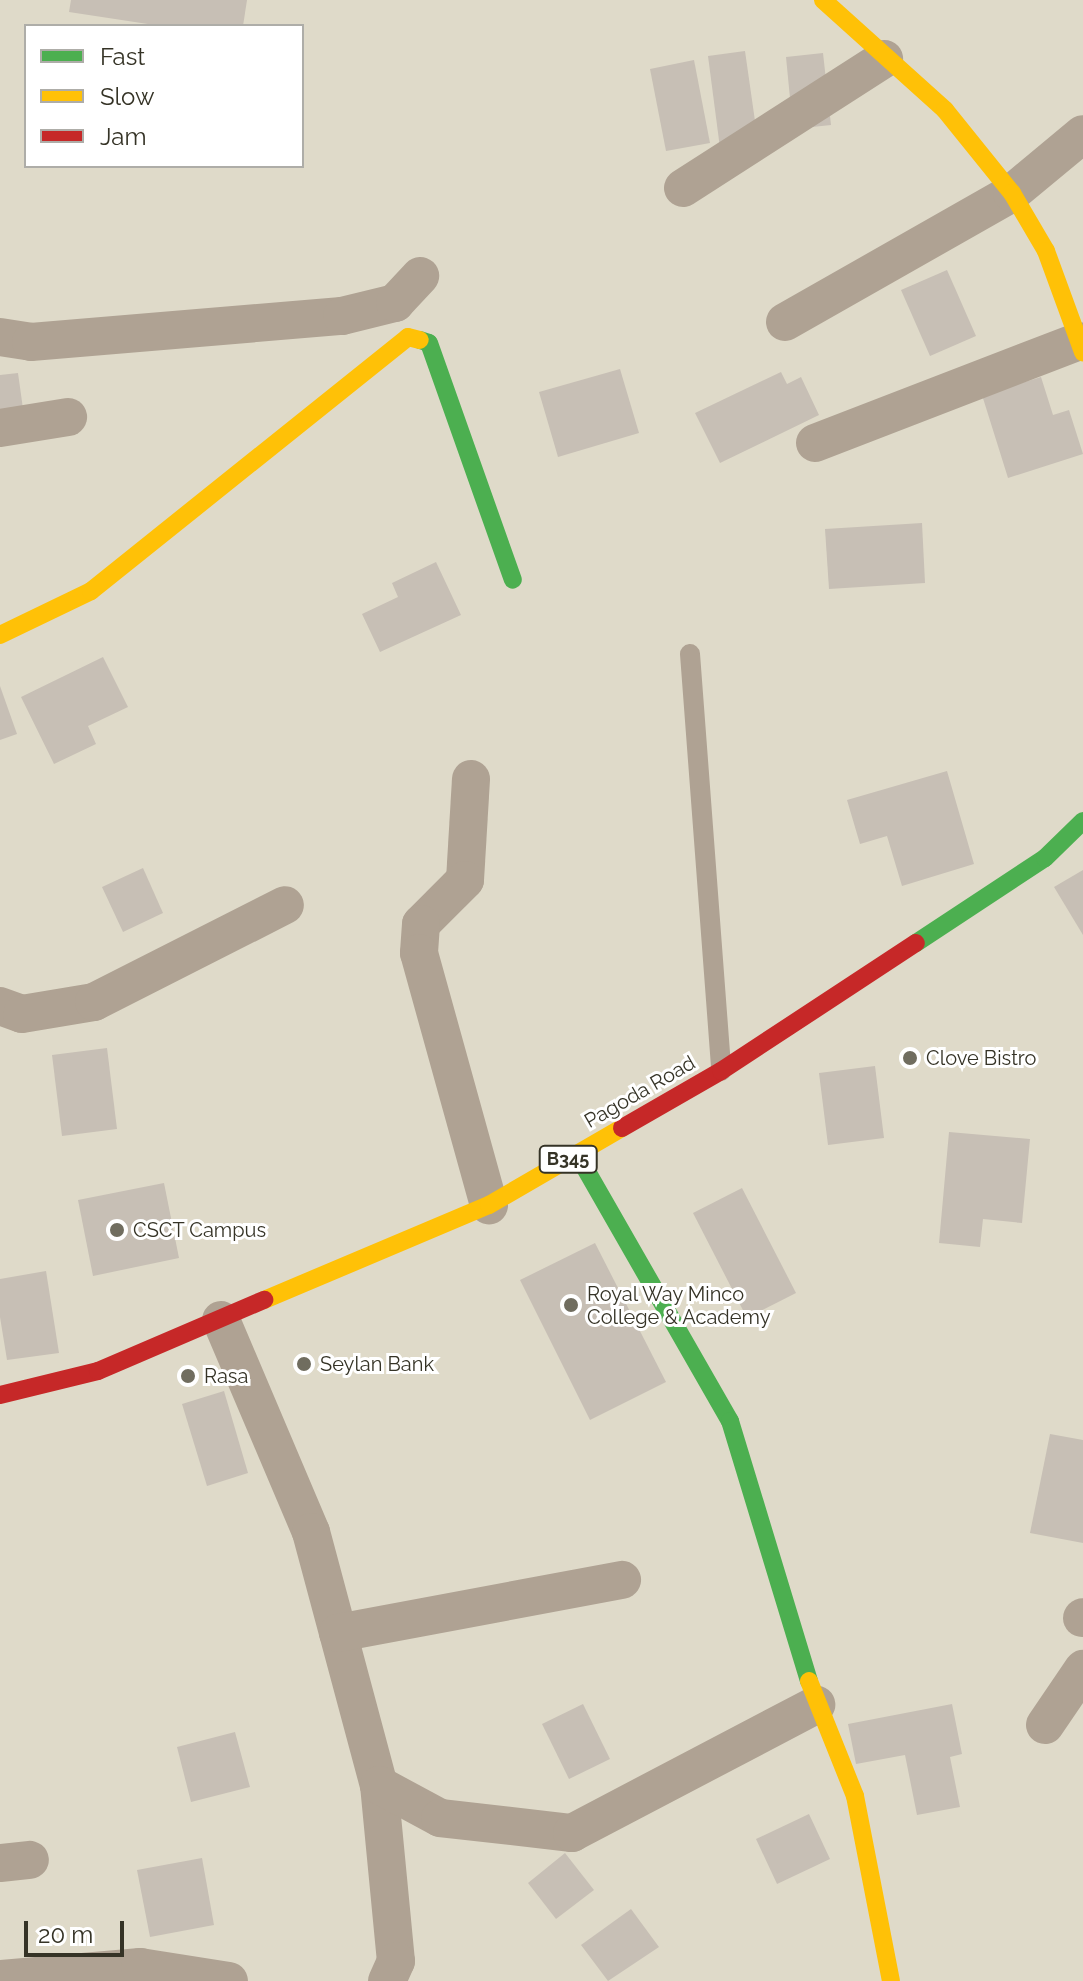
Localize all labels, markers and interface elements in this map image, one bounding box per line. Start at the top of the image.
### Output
legend [24,24,304,168]
text: Fast [100,42,145,71]
text: Slow [100,82,154,111]
text: Jam [100,122,146,151]
place label: Clove Bistro [926,1046,1036,1070]
marker: Clove Bistro [901,1049,919,1067]
street label: Pagoda Road [580,1051,700,1133]
road number: B345 [538,1145,598,1173]
place label: CSCT Campus [133,1218,267,1242]
marker: CSCT Campus [108,1221,126,1239]
place label: Royal Way Minco College & Academy [587,1282,771,1329]
marker: Royal Way Minco College & Academy [562,1296,580,1314]
place label: Seylan Bank [320,1352,434,1376]
marker: Seylan Bank [295,1355,313,1373]
place label: Rasa [204,1364,248,1388]
marker: Rasa [179,1367,197,1385]
scale bar [28,1905,128,1955]
text: 20 m [38,1920,93,1949]

